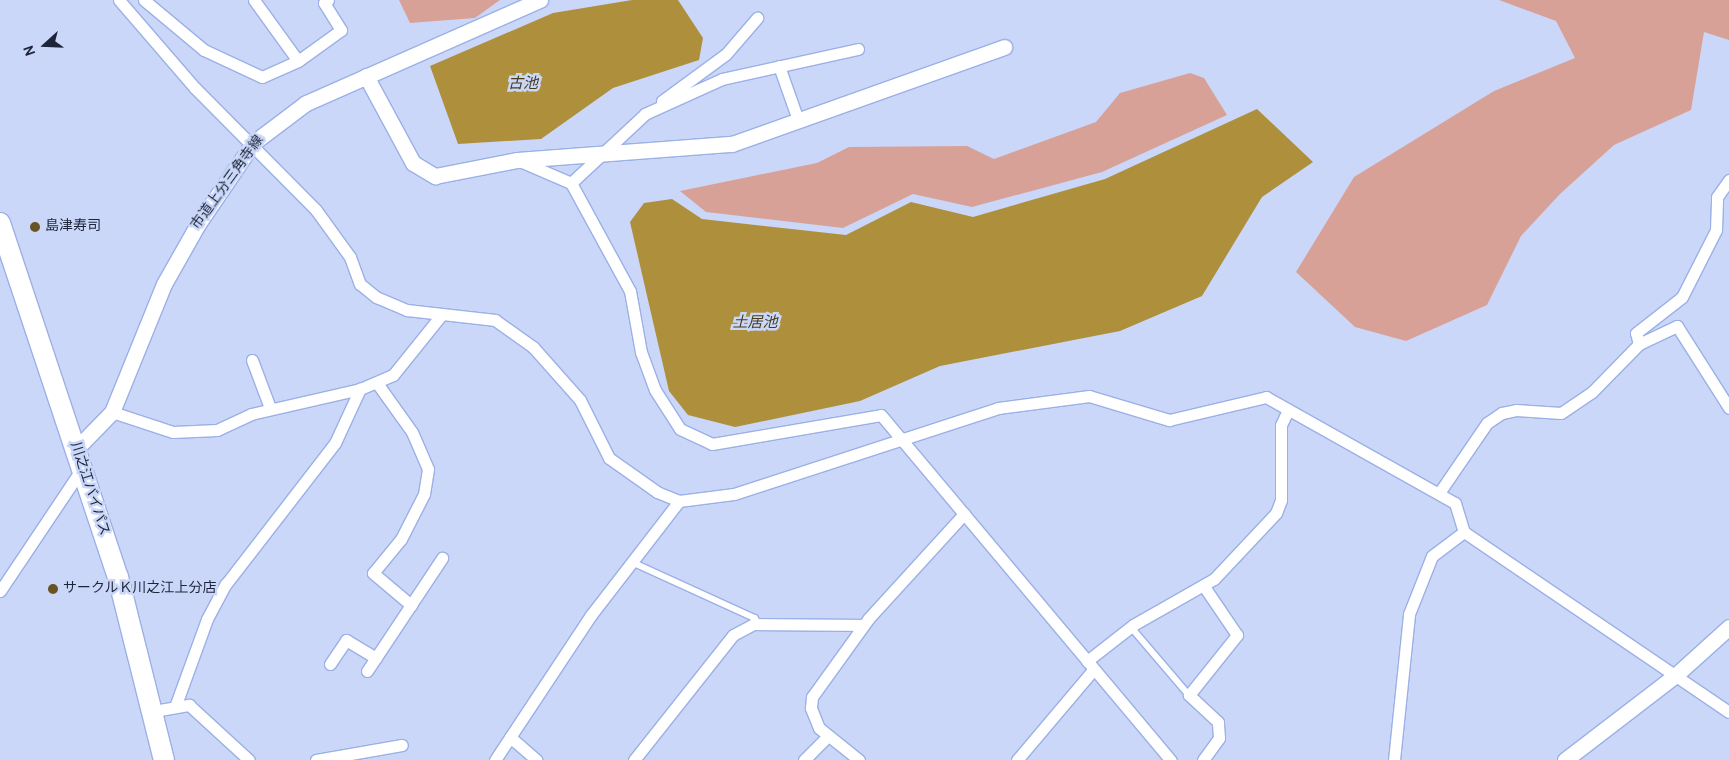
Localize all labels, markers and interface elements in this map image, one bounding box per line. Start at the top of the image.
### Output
north arrow [20,20,70,70]
text: N [21,43,40,58]
water label: 古池 [508,76,538,94]
street label: 市道上分三角寺線 [188,133,268,233]
place label: 島津寿司 [45,219,101,235]
marker: 島津寿司 [29,221,41,233]
water label: 土居池 [733,315,777,333]
street label: 川之江バイパス [66,440,112,538]
place label: サークルＫ川之江上分店 [63,581,217,597]
marker: サークルＫ川之江上分店 [47,583,59,595]

